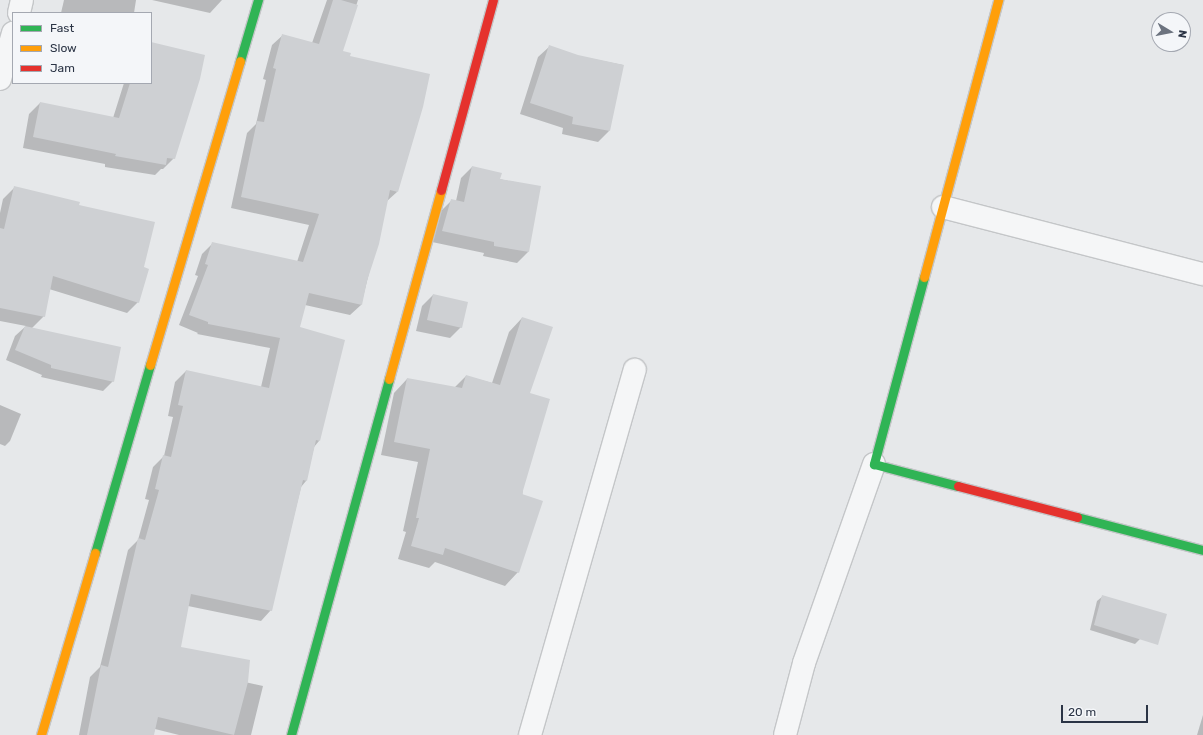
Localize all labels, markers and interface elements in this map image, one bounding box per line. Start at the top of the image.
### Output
legend [12,12,152,84]
north arrow [1151,12,1191,52]
text: Fast [50,21,74,35]
text: N [1175,29,1189,39]
text: Slow [50,41,77,55]
text: Jam [50,61,75,75]
scale bar [1063,697,1150,723]
text: 20 m [1068,705,1096,719]

